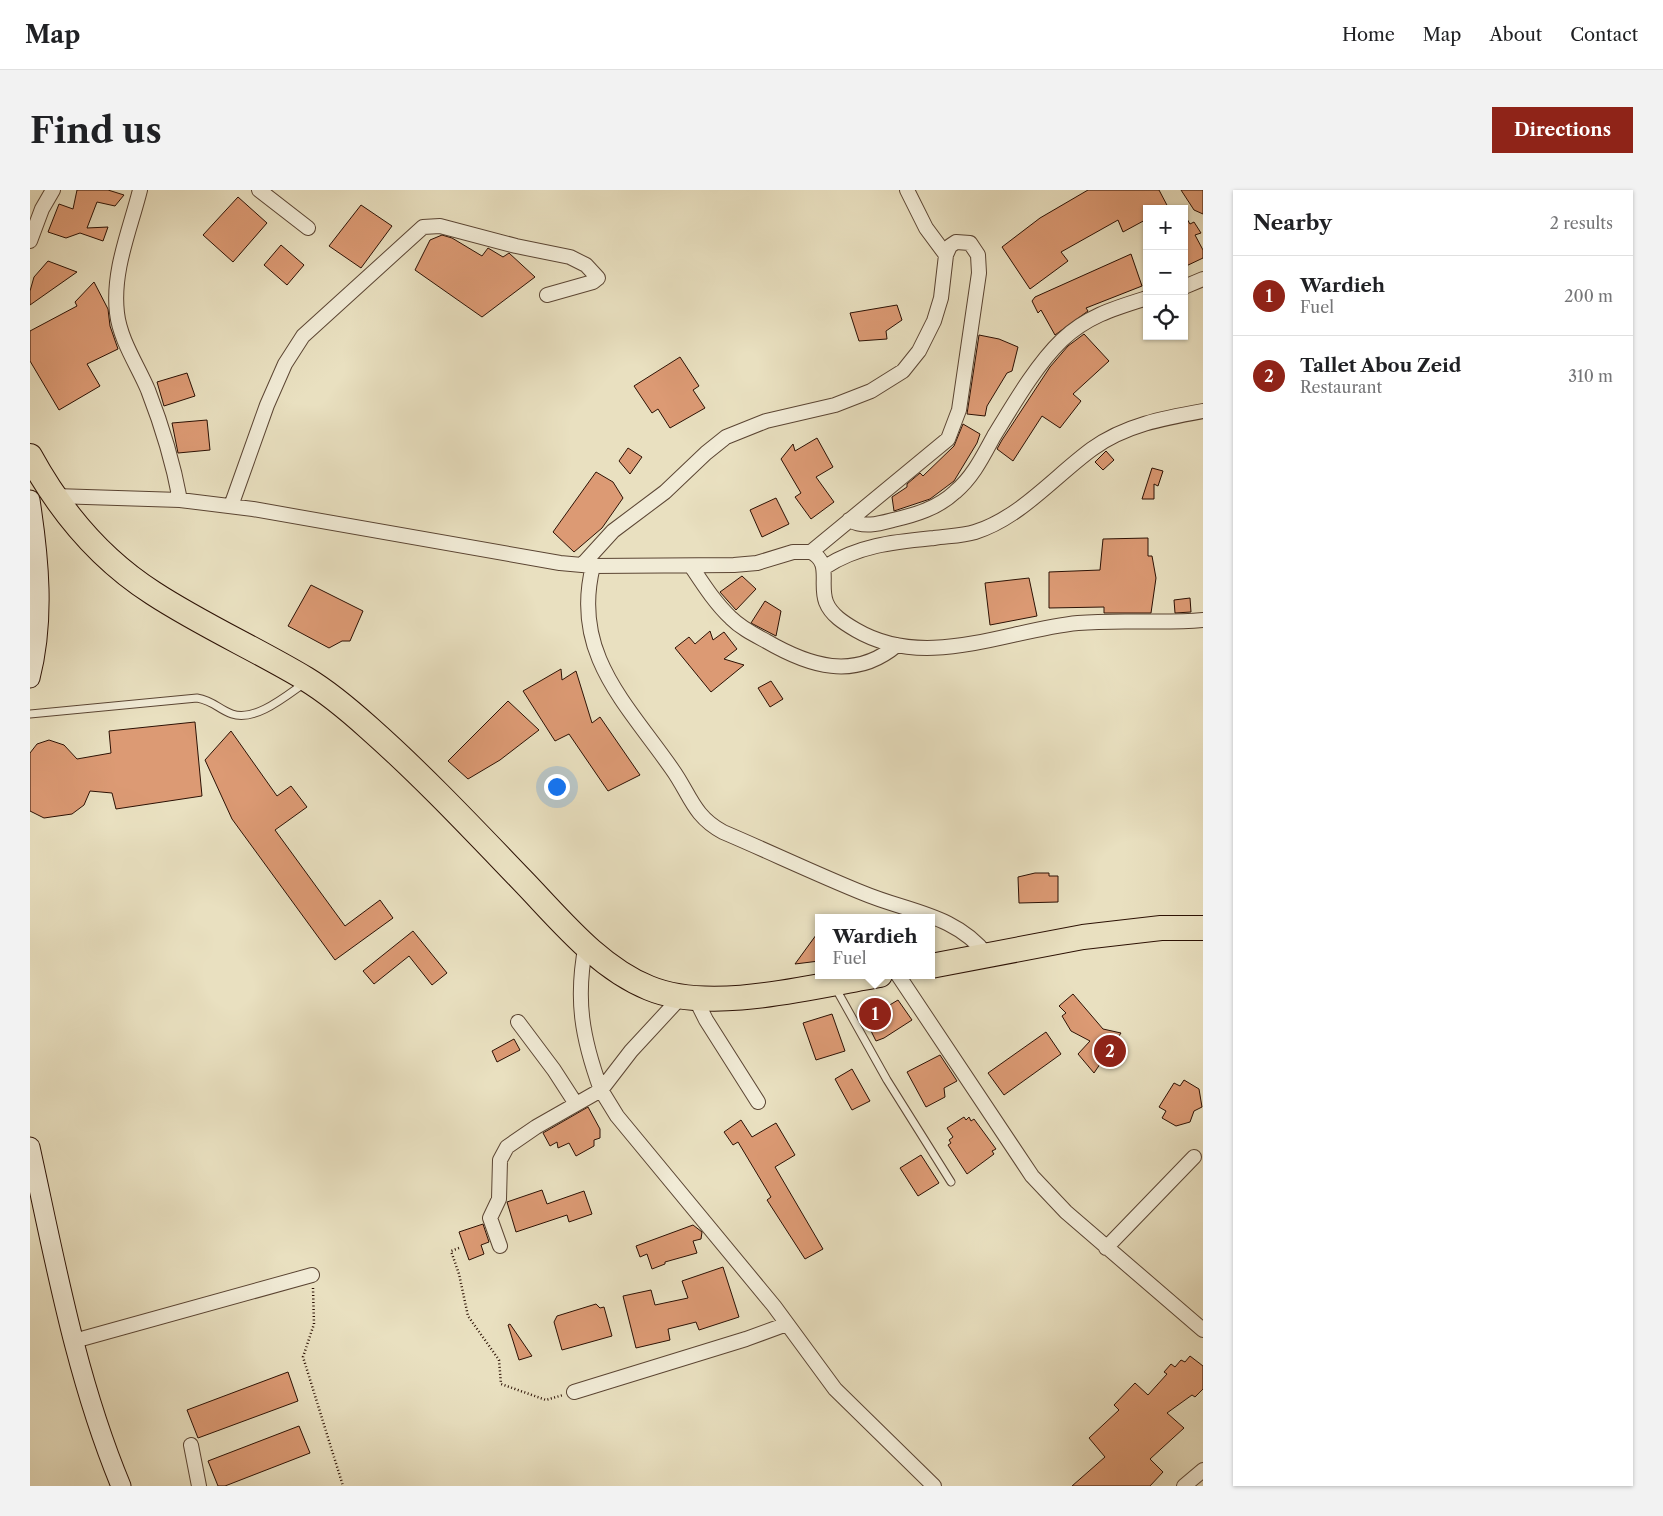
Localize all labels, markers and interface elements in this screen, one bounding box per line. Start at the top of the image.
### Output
text: Map [25,20,80,49]
text: Home [1342,24,1395,46]
text: Map [1423,24,1461,46]
text: About [1489,24,1542,46]
text: Contact [1570,24,1638,46]
button: Directions [1492,107,1633,153]
text: Find us [30,109,162,152]
map controls [1143,205,1188,340]
button: + [1143,205,1188,250]
text: Nearby [1253,210,1332,235]
text: 2 results [1550,213,1613,233]
button: − [1143,250,1188,295]
text: Wardieh [1300,274,1385,297]
text: 1 [1265,286,1273,306]
text: 200 m [1564,286,1613,306]
button: locate [1143,295,1188,340]
text: Fuel [1300,297,1334,317]
text: Tallet Abou Zeid [1300,354,1462,377]
text: 2 [1264,366,1274,386]
text: 310 m [1568,366,1613,386]
text: Restaurant [1300,377,1382,397]
your location [544,774,570,800]
popup [815,914,935,979]
text: Wardieh [833,925,917,948]
text: Fuel [833,948,866,968]
pin: 1 [859,995,891,1033]
pin: 2 [1094,1032,1126,1070]

